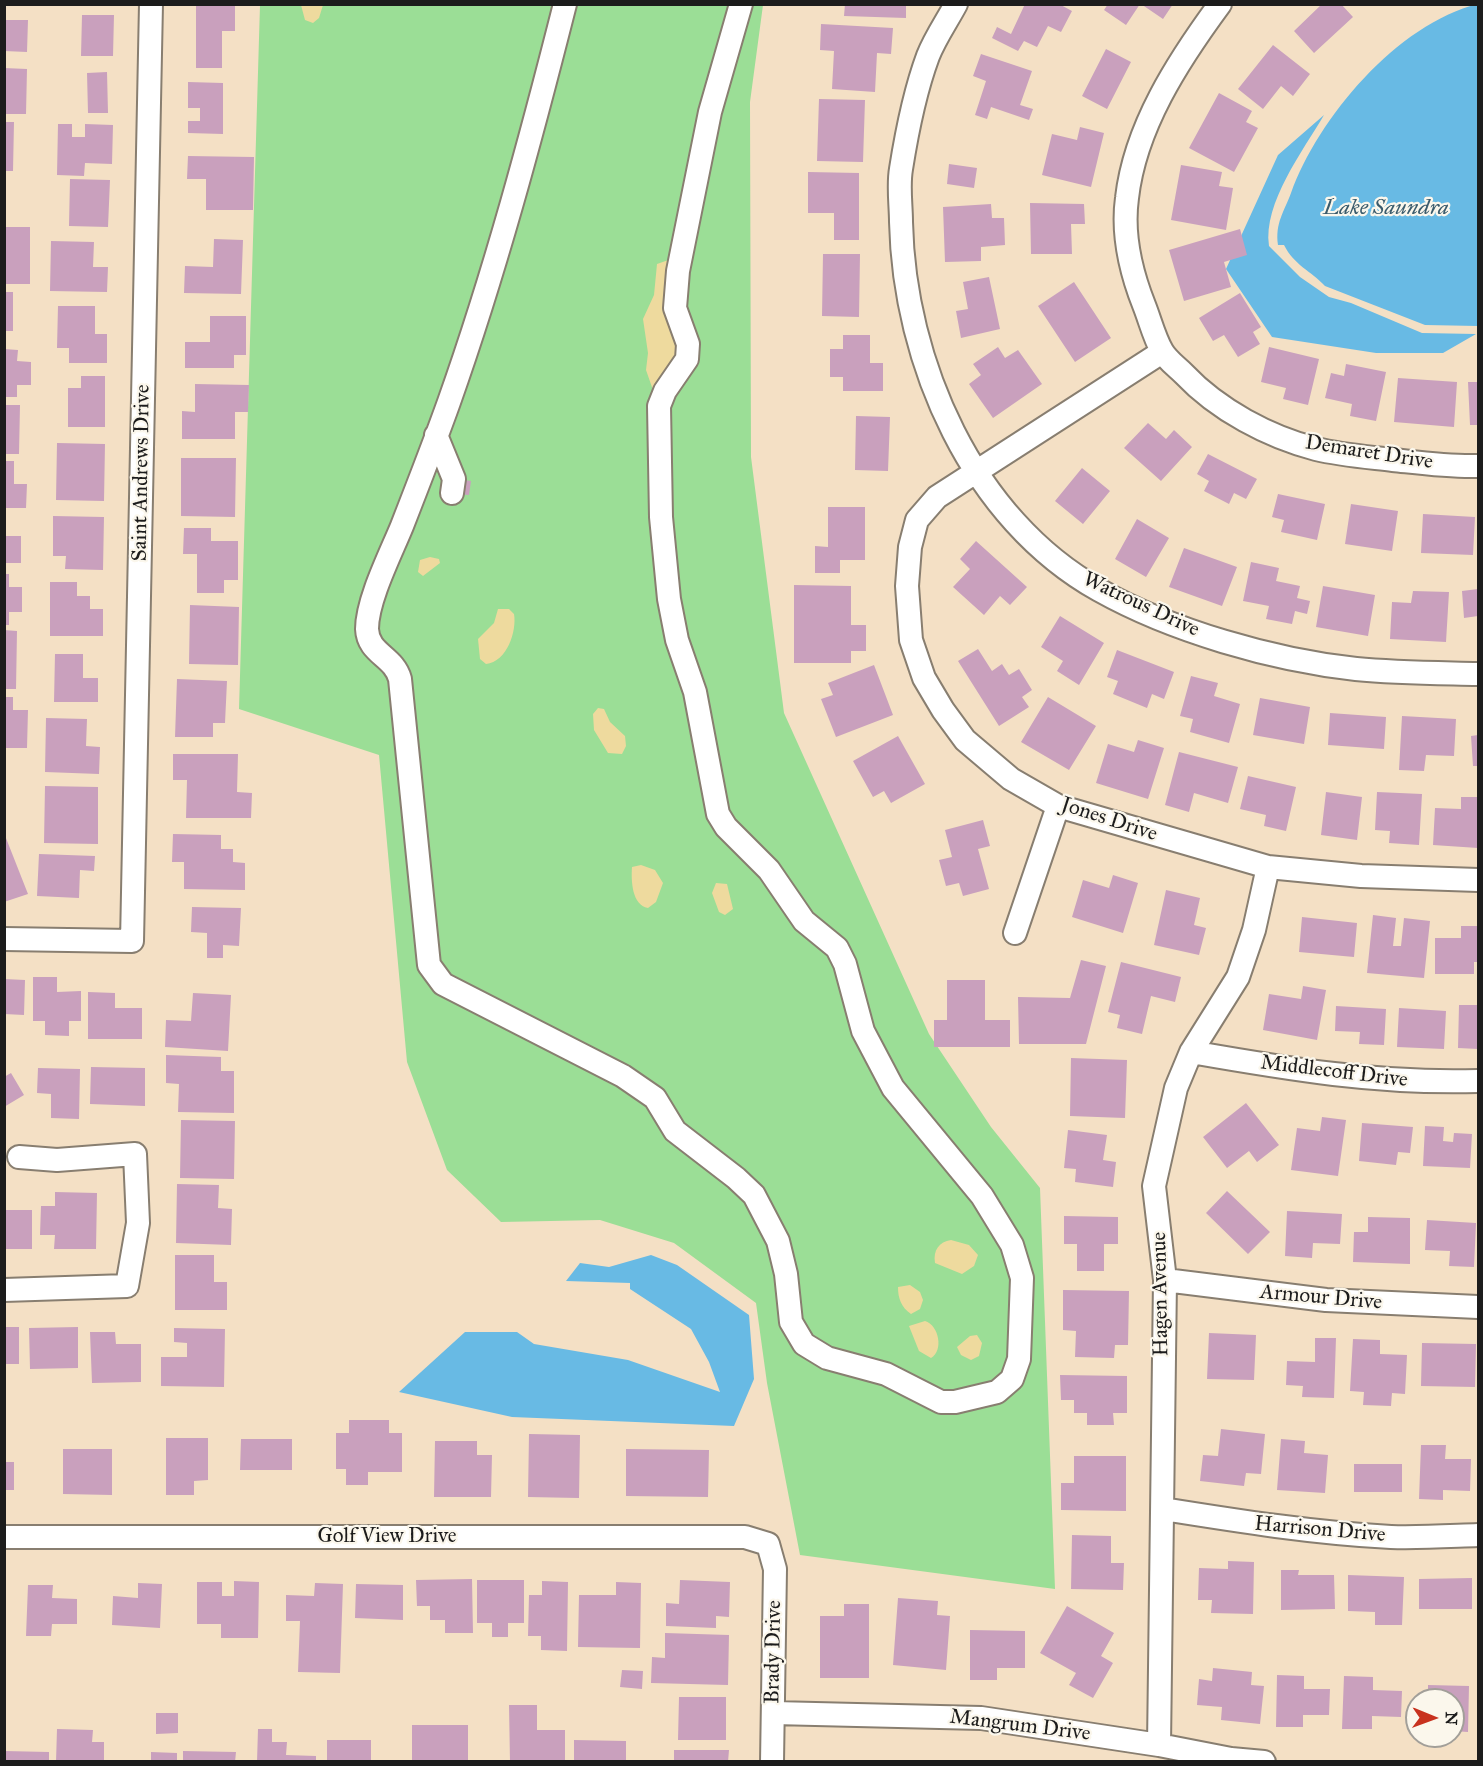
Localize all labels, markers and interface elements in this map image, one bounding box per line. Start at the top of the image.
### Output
water label: Lake Saundra [1323,196,1449,222]
street label: Saint Andrews Drive [128,384,156,562]
street label: Demaret Drive [1303,430,1435,476]
street label: Watrous Drive [1079,567,1203,643]
street label: Jones Drive [1058,793,1160,847]
street label: Middlecoff Drive [1259,1050,1409,1094]
street label: Hagen Avenue [1147,1232,1175,1356]
street label: Armour Drive [1259,1280,1383,1316]
street label: Harrison Drive [1253,1512,1387,1548]
street label: Golf View Drive [317,1524,457,1550]
street label: Brady Drive [760,1600,788,1704]
north arrow [1405,1688,1465,1748]
street label: Mangrum Drive [948,1705,1092,1747]
text: N [1442,1711,1461,1725]

